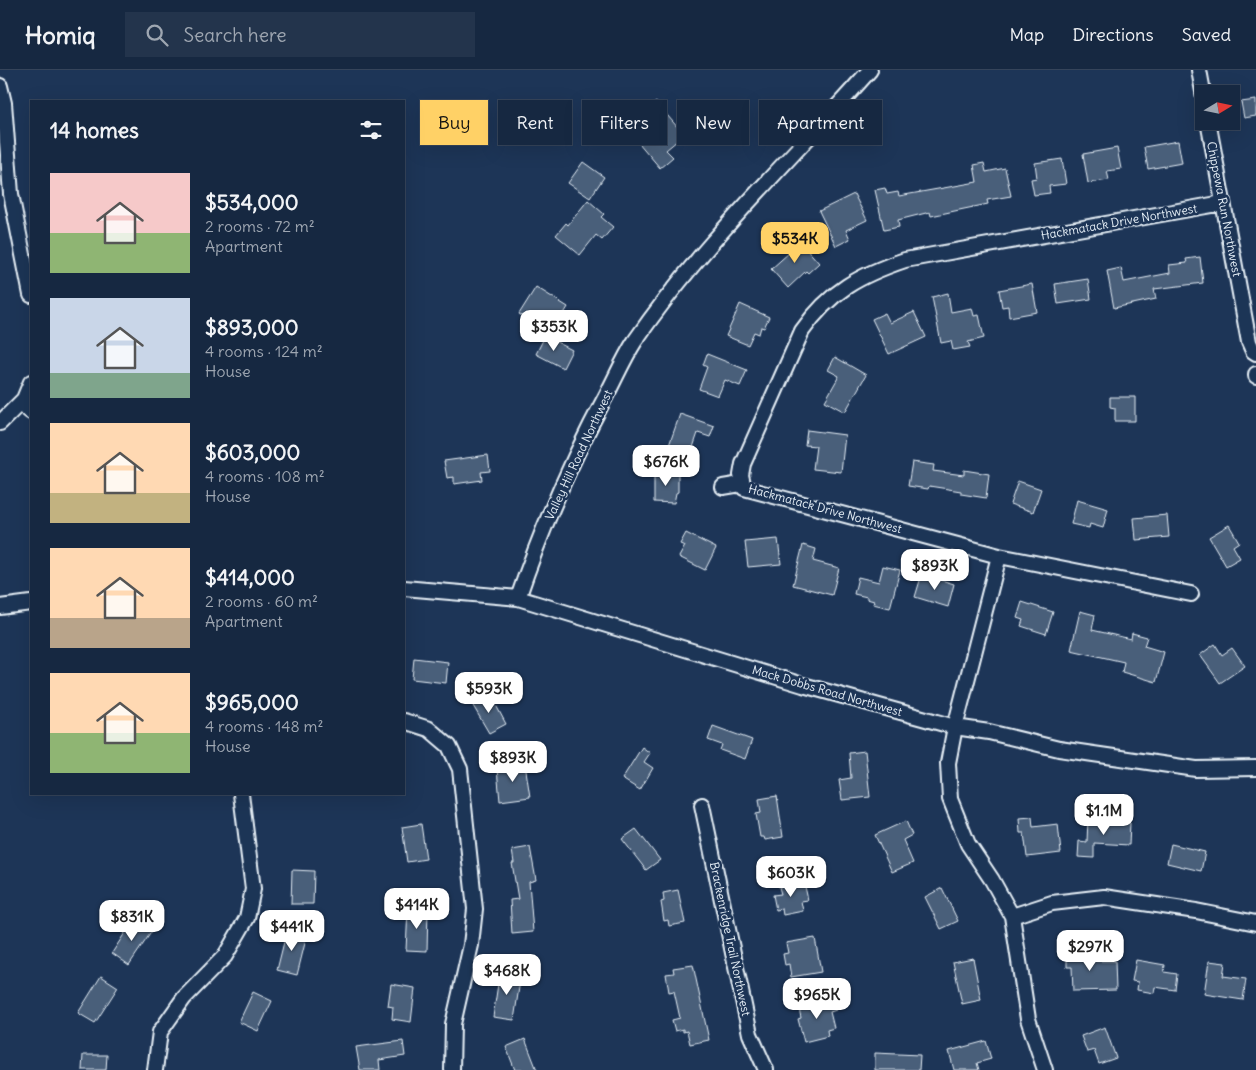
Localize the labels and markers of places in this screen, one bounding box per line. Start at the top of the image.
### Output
pin: $534K [760,222,830,264]
pin: $353K [519,310,589,352]
pin: $676K [631,444,701,487]
pin: $893K [900,548,970,591]
pin: $593K [454,672,524,714]
pin: $893K [478,740,548,783]
pin: $1.1M [1069,794,1139,836]
pin: $603K [756,856,826,898]
pin: $414K [382,888,452,930]
pin: $831K [97,900,167,942]
pin: $441K [257,910,327,952]
pin: $297K [1055,930,1125,972]
pin: $468K [472,954,542,996]
pin: $965K [782,978,852,1020]

